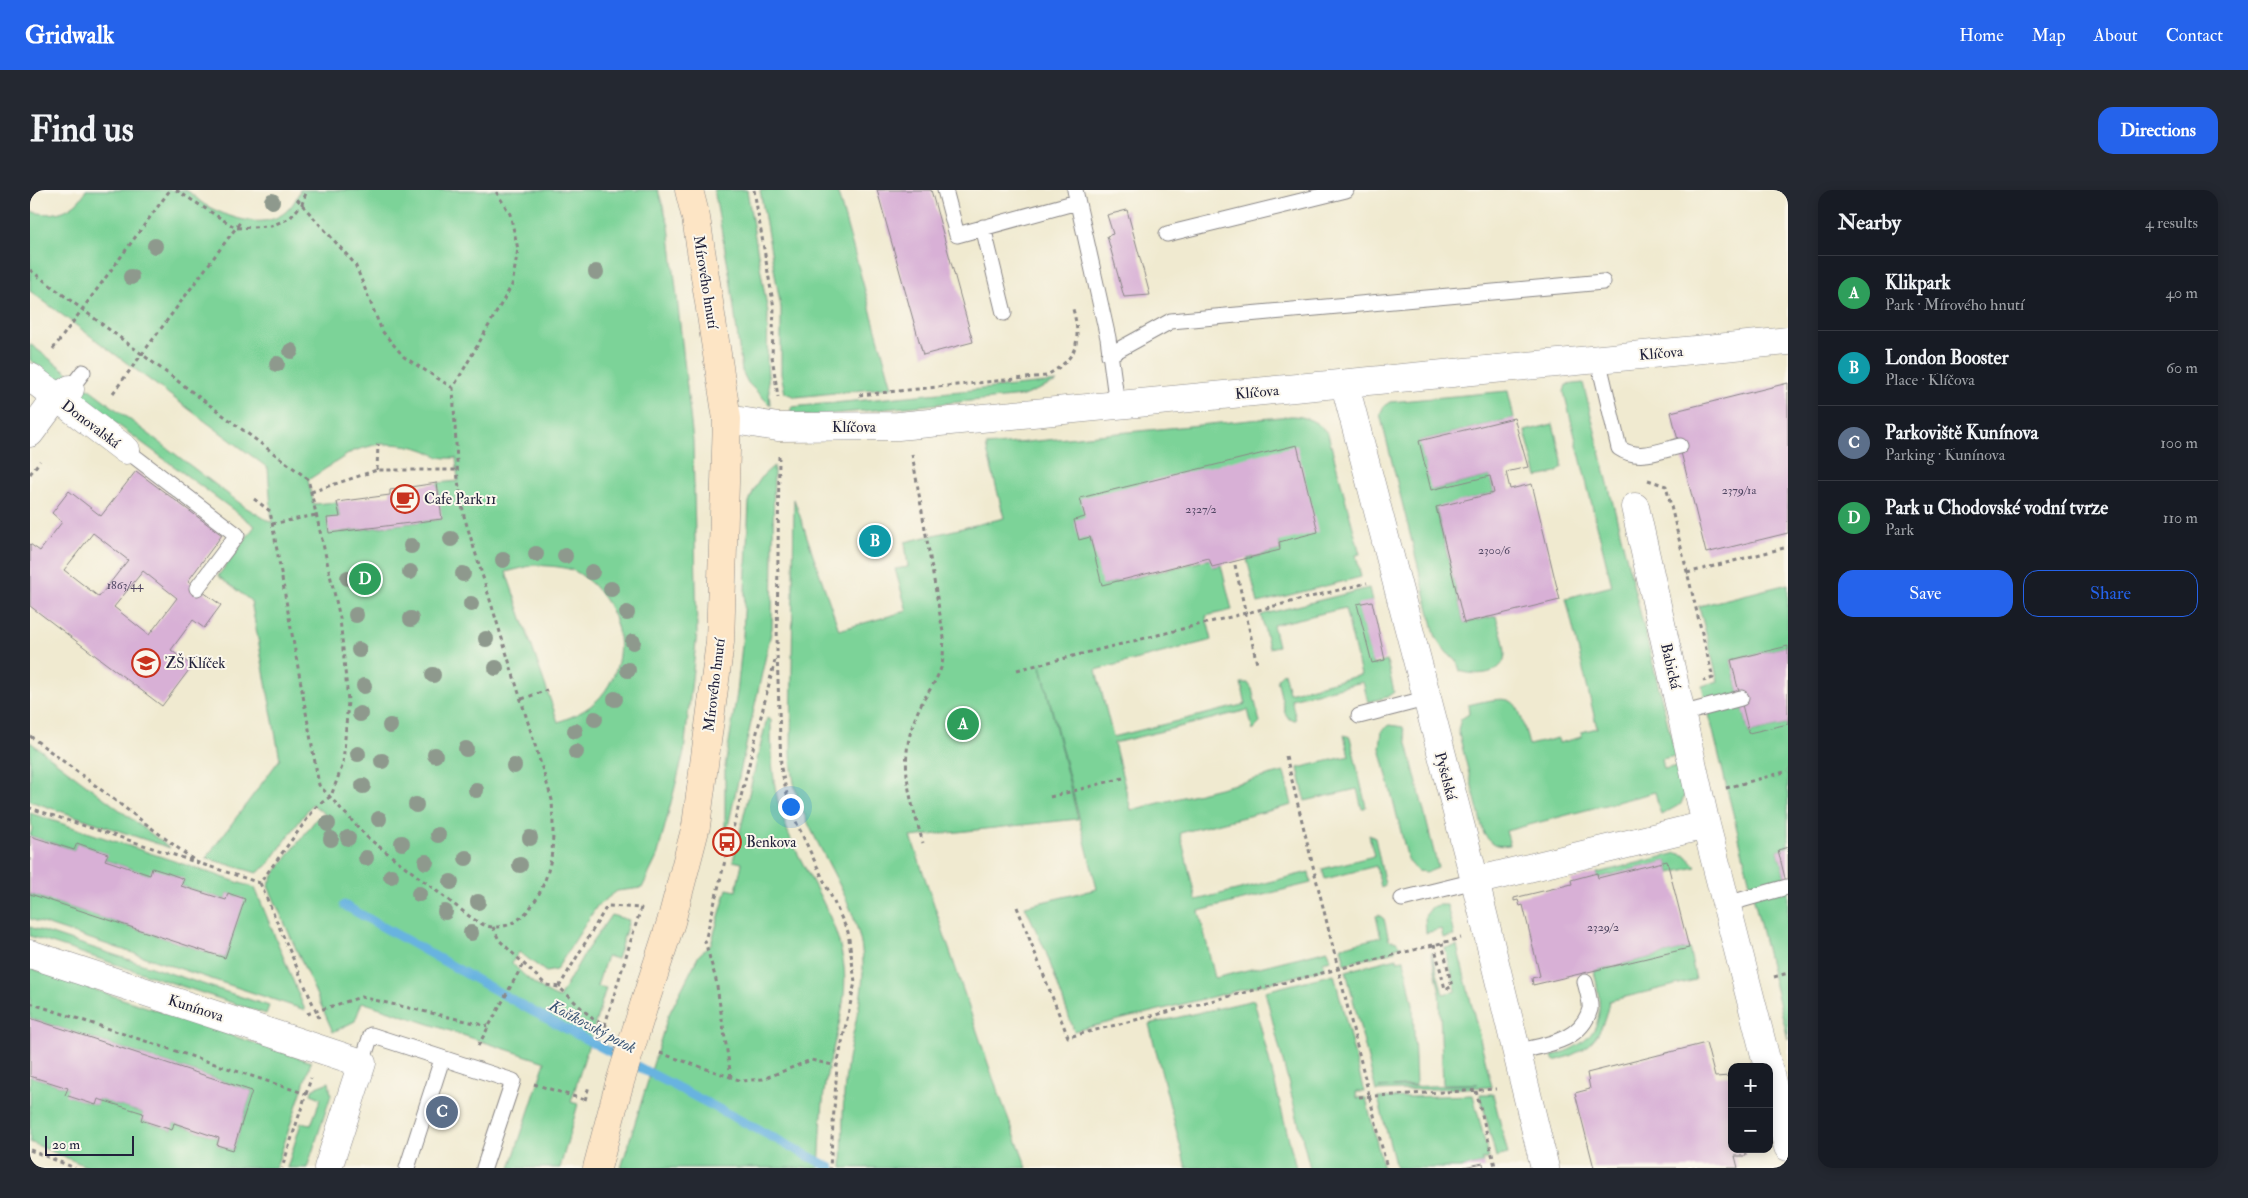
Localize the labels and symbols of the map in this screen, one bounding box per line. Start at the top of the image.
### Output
street label: Mírového hnutí [689,234,722,331]
street label: Klíčova [1638,342,1685,365]
street label: Klíčova [1234,381,1281,404]
street label: Donovalská [57,396,125,453]
street label: Klíčova [832,418,877,437]
house number: 2379/1a [1722,483,1757,498]
cafe icon: Cafe Park 11 [390,484,420,514]
place label: Cafe Park 11 [424,490,496,509]
house number: 2327/2 [1185,502,1217,517]
pin: B [859,522,891,560]
house number: 2300/6 [1478,543,1511,558]
pin: D [349,560,381,598]
house number: 1863/44 [107,578,144,593]
street label: Mírového hnutí [699,636,730,733]
street label: Babická [1656,641,1685,692]
school or university icon: ZŠ Klíček [131,648,161,678]
place label: ZŠ Klíček [165,652,226,673]
pin: A [947,705,979,743]
street label: Pyšelská [1430,750,1461,803]
your location [778,794,804,820]
bus stop icon: Benkova [712,827,742,857]
place label: Benkova [746,833,797,852]
house number: 2329/2 [1587,920,1619,935]
street label: Kunínova [166,991,227,1027]
water label: Košíkovský potok [545,995,640,1058]
pin: C [426,1093,458,1131]
scale bar [45,1133,134,1156]

